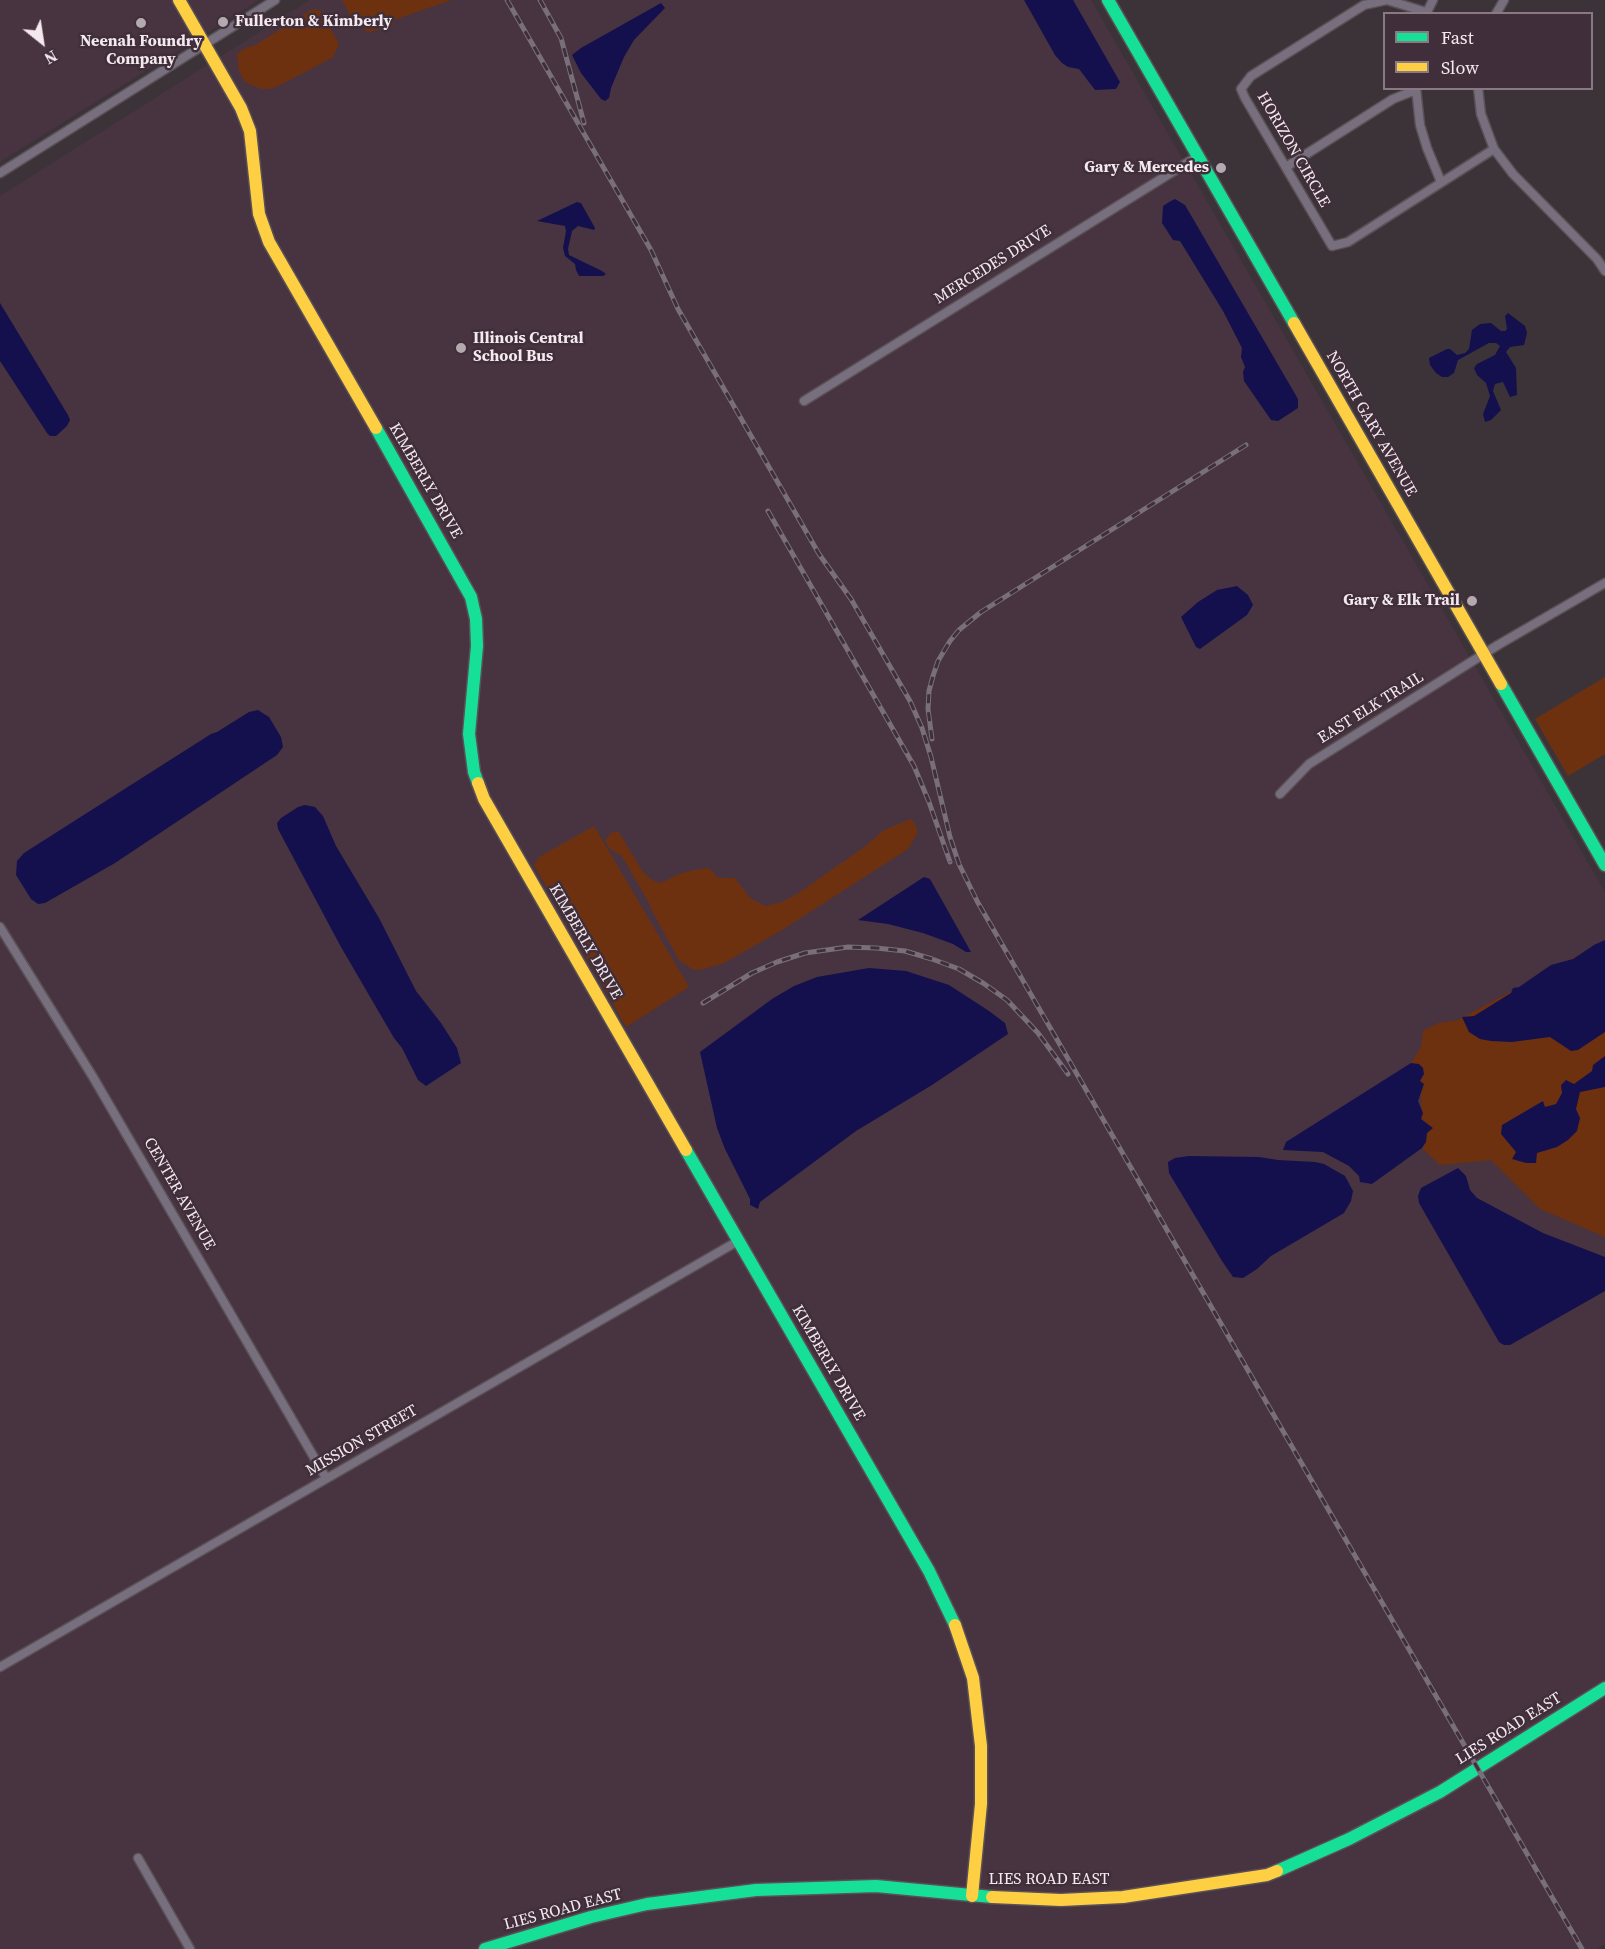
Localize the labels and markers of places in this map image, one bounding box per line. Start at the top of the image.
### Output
place label: Fullerton & Kimberly [235,12,392,32]
marker: Fullerton & Kimberly [216,15,230,29]
marker: Neenah Foundry Company [134,16,148,30]
place label: Neenah Foundry Company [80,32,202,70]
place label: Gary & Mercedes [1084,158,1209,178]
marker: Gary & Mercedes [1214,161,1228,175]
place label: Illinois Central School Bus [473,329,584,367]
marker: Illinois Central School Bus [454,341,468,355]
place label: Gary & Elk Trail [1343,591,1460,611]
marker: Gary & Elk Trail [1465,594,1479,608]

